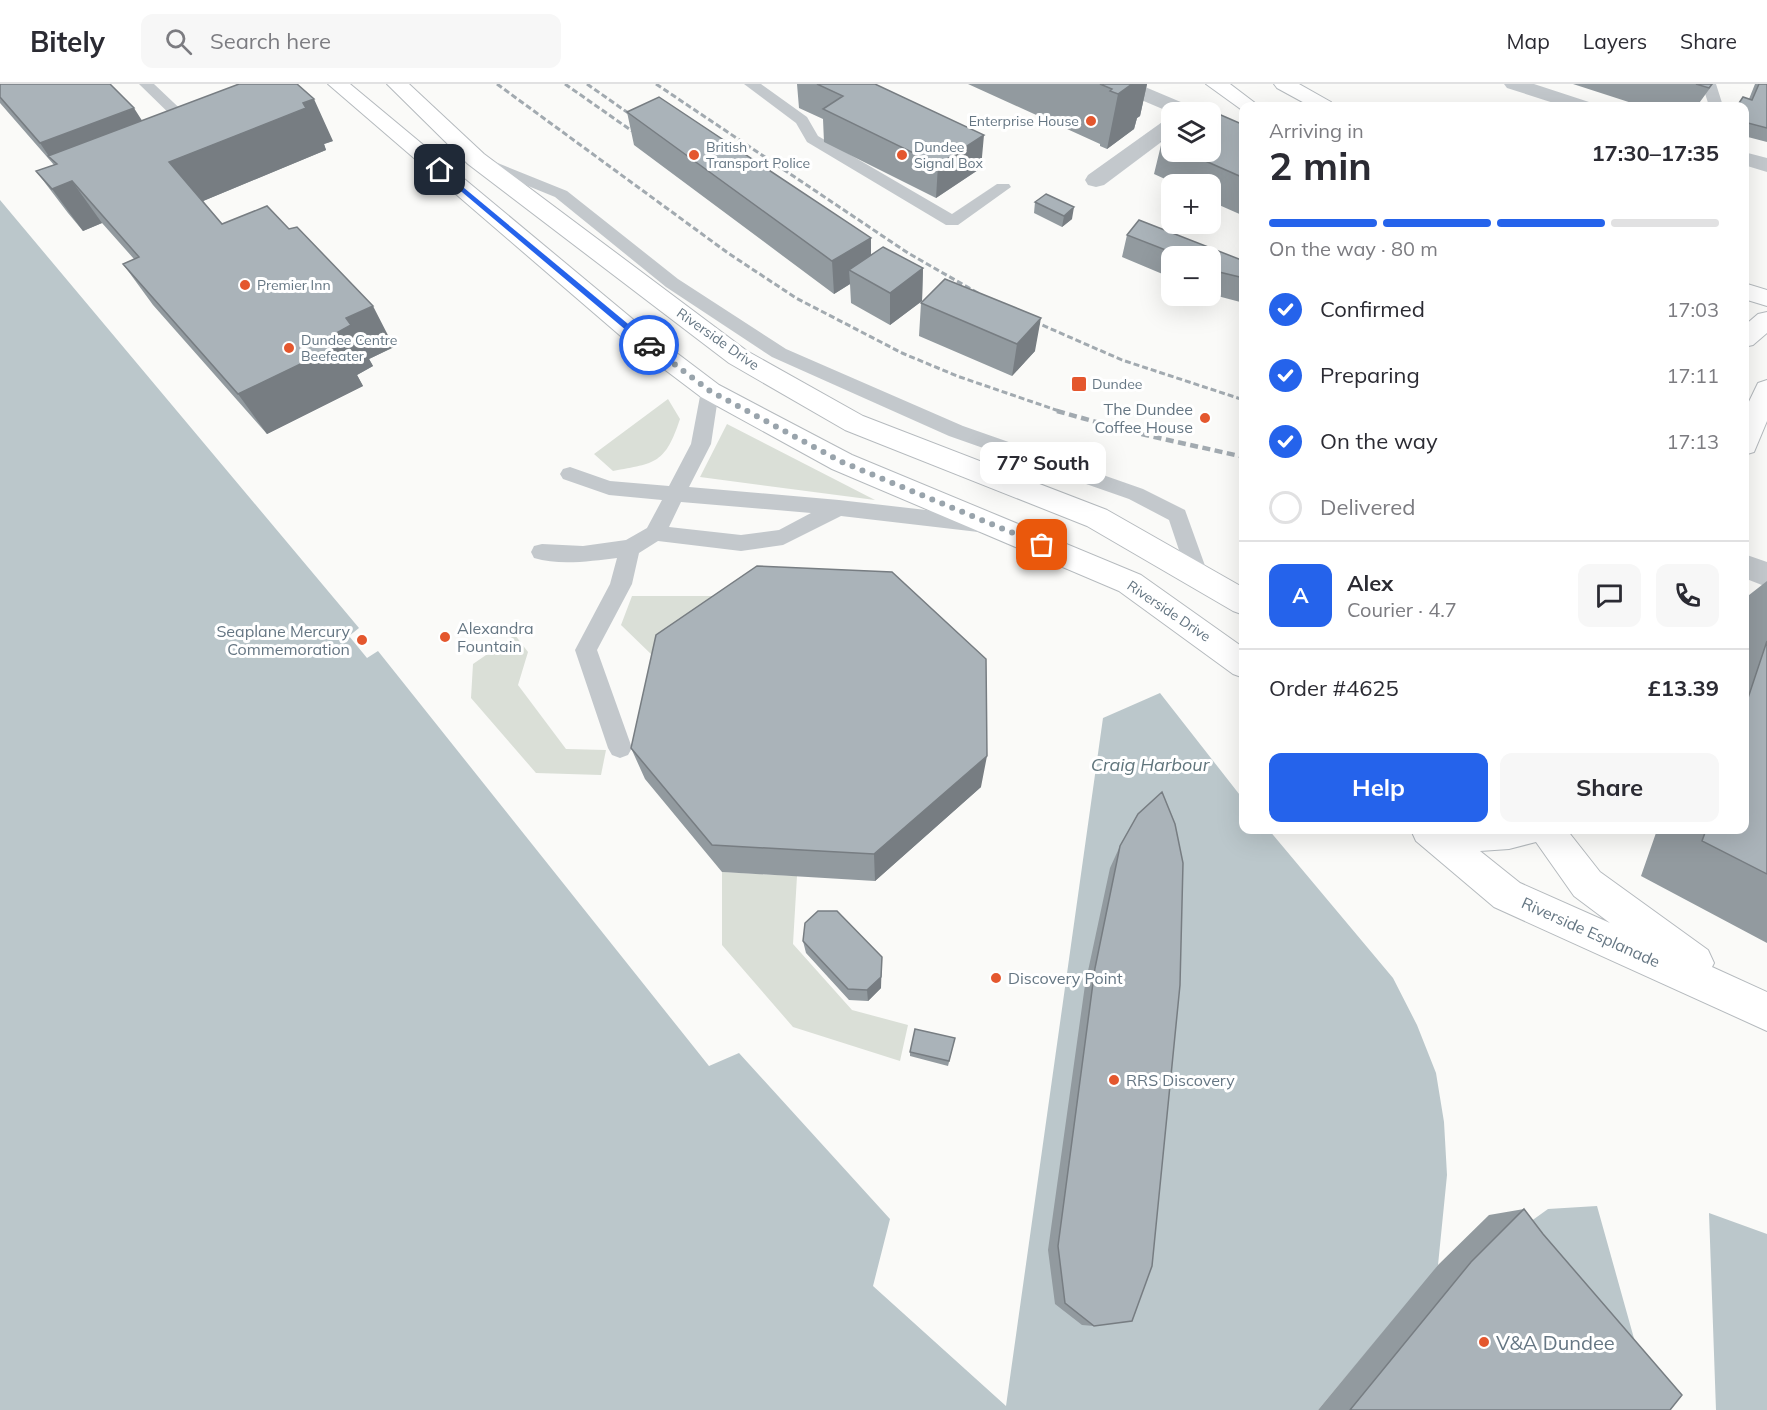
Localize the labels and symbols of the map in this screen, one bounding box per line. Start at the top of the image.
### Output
place label: Enterprise House [969,112,1079,130]
marker: Enterprise House [1084,114,1098,128]
place label: British Transport Police [706,138,810,172]
place label: Dundee Signal Box [914,138,983,172]
pin [414,144,465,195]
marker: British Transport Police [687,148,701,162]
marker: Dundee Signal Box [895,148,909,162]
place label: Premier Inn [257,276,331,294]
marker: Premier Inn [238,278,252,292]
street label: Riverside Drive [673,304,763,374]
courier [619,315,679,375]
place label: Dundee Centre Beefeater [301,331,397,365]
marker: Dundee Centre Beefeater [282,341,296,355]
marker: Dundee [1070,375,1088,393]
place label: Dundee [1092,375,1142,393]
place label: The Dundee Coffee House [1094,399,1193,437]
marker: The Dundee Coffee House [1198,411,1212,425]
callout: 77º South [979,443,1105,485]
pin [1016,519,1067,570]
street label: Riverside Drive [1124,576,1214,646]
place label: Alexandra Fountain [457,618,534,656]
place label: Seaplane Mercury Commemoration [216,621,350,659]
marker: Alexandra Fountain [438,630,452,644]
marker: Seaplane Mercury Commemoration [355,633,369,647]
water label: Craig Harbour [1091,753,1211,776]
street label: Riverside Esplanade [1519,892,1663,972]
place label: Discovery Point [1008,968,1123,988]
marker: Discovery Point [989,971,1003,985]
place label: RRS Discovery [1126,1070,1235,1090]
marker: RRS Discovery [1107,1073,1121,1087]
place label: V&A Dundee [1496,1330,1615,1355]
marker: V&A Dundee [1477,1335,1491,1349]

